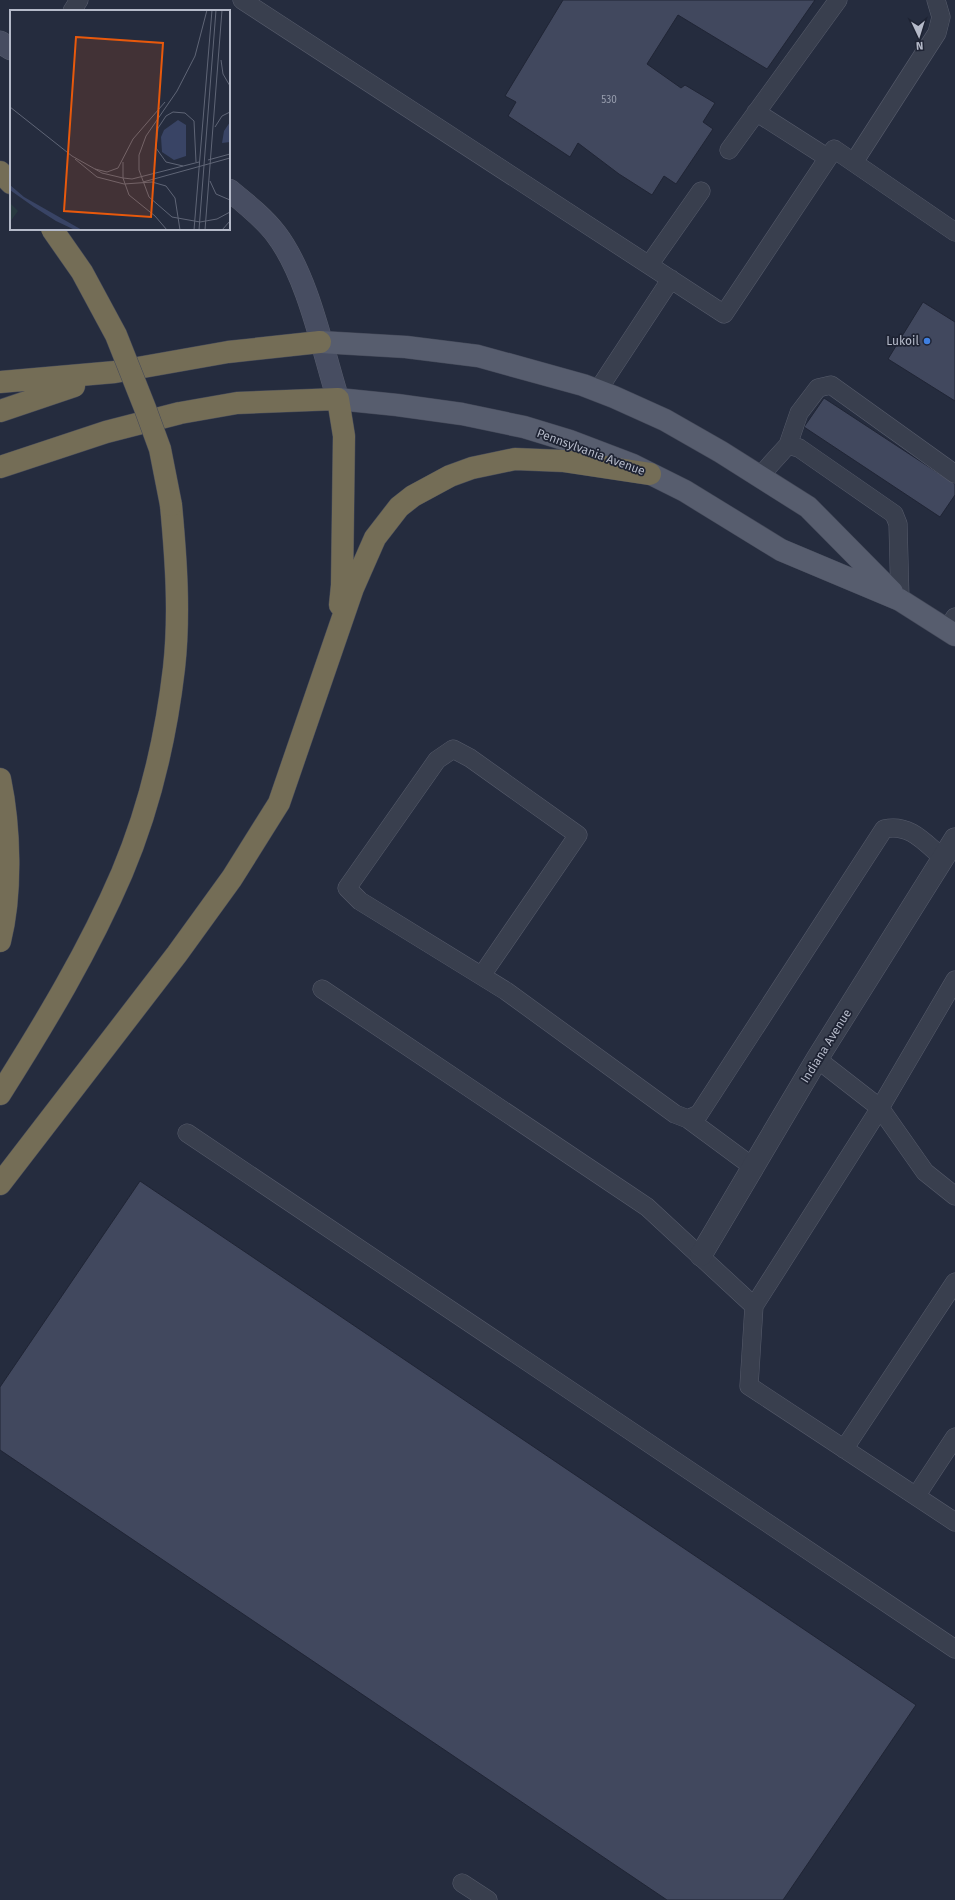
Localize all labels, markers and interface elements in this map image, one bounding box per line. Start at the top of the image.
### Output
inset map [10,10,230,230]
north arrow [899,16,939,56]
text: N [916,39,924,52]
house number: 530 [601,94,617,106]
place label: Lukoil [886,334,919,348]
marker: Lukoil [922,336,932,346]
street label: Pennsylvania Avenue [535,426,647,478]
street label: Indiana Avenue [798,1007,854,1085]

